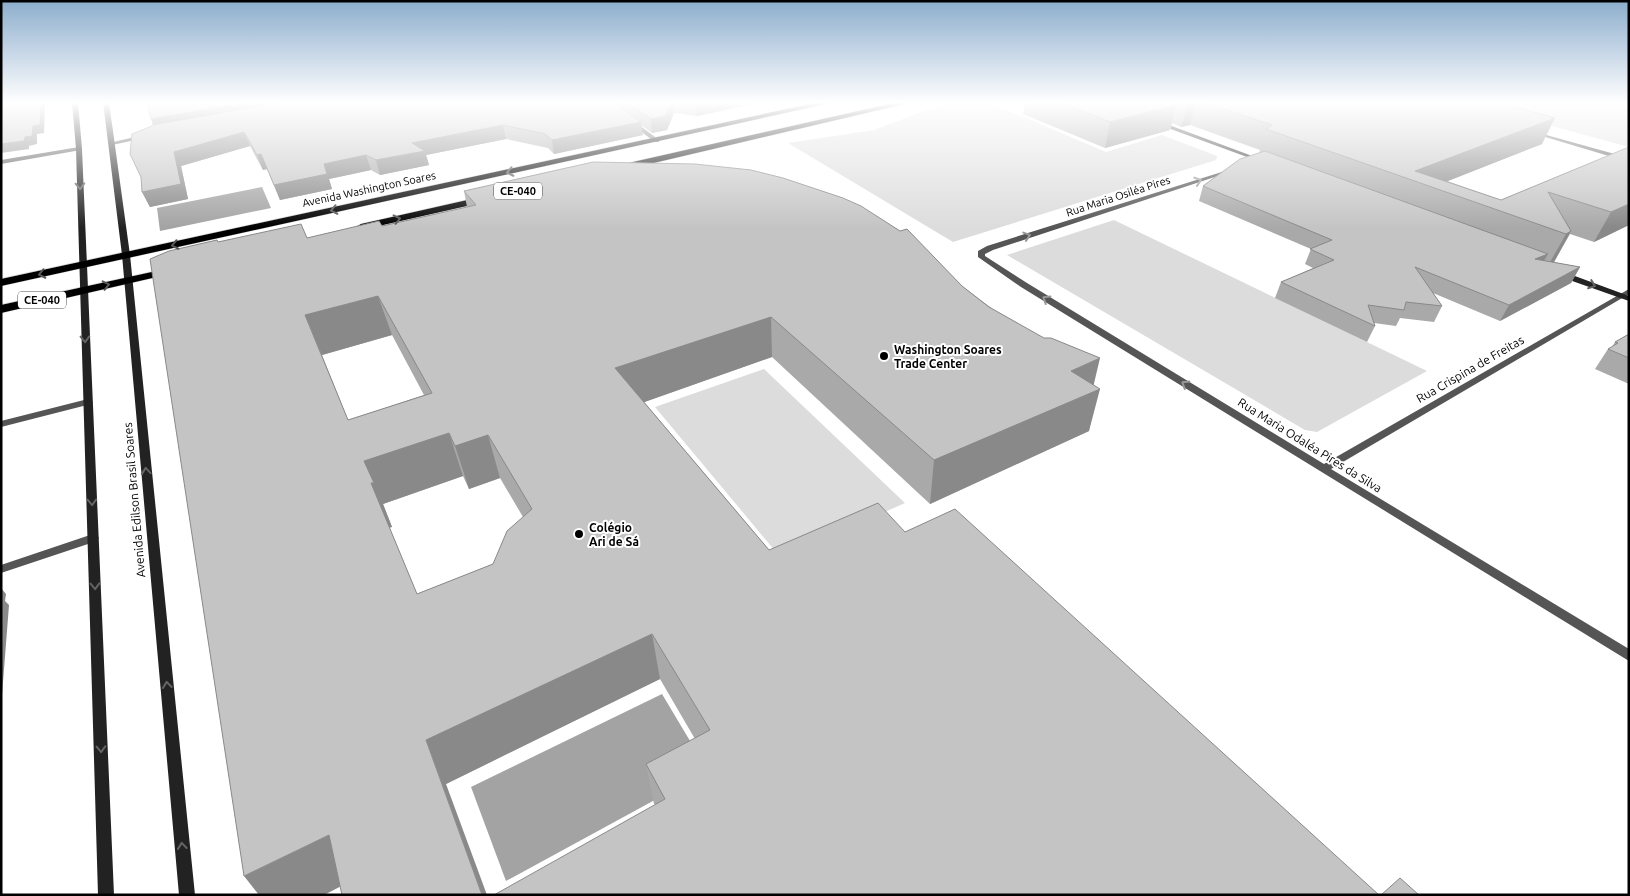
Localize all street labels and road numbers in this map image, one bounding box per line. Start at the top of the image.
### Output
street label: Avenida Washington Soares [301,169,437,209]
street label: Rua Maria Osiléa Pires [1064,173,1172,219]
road number: CE-040 [494,182,542,200]
road number: CE-040 [18,292,66,308]
street label: Rua Crispina de Freitas [1414,333,1526,405]
street label: Rua Maria Odaléa Pires da Silva [1236,395,1384,495]
street label: Avenida Edilson Brasil Soares [121,422,147,578]

